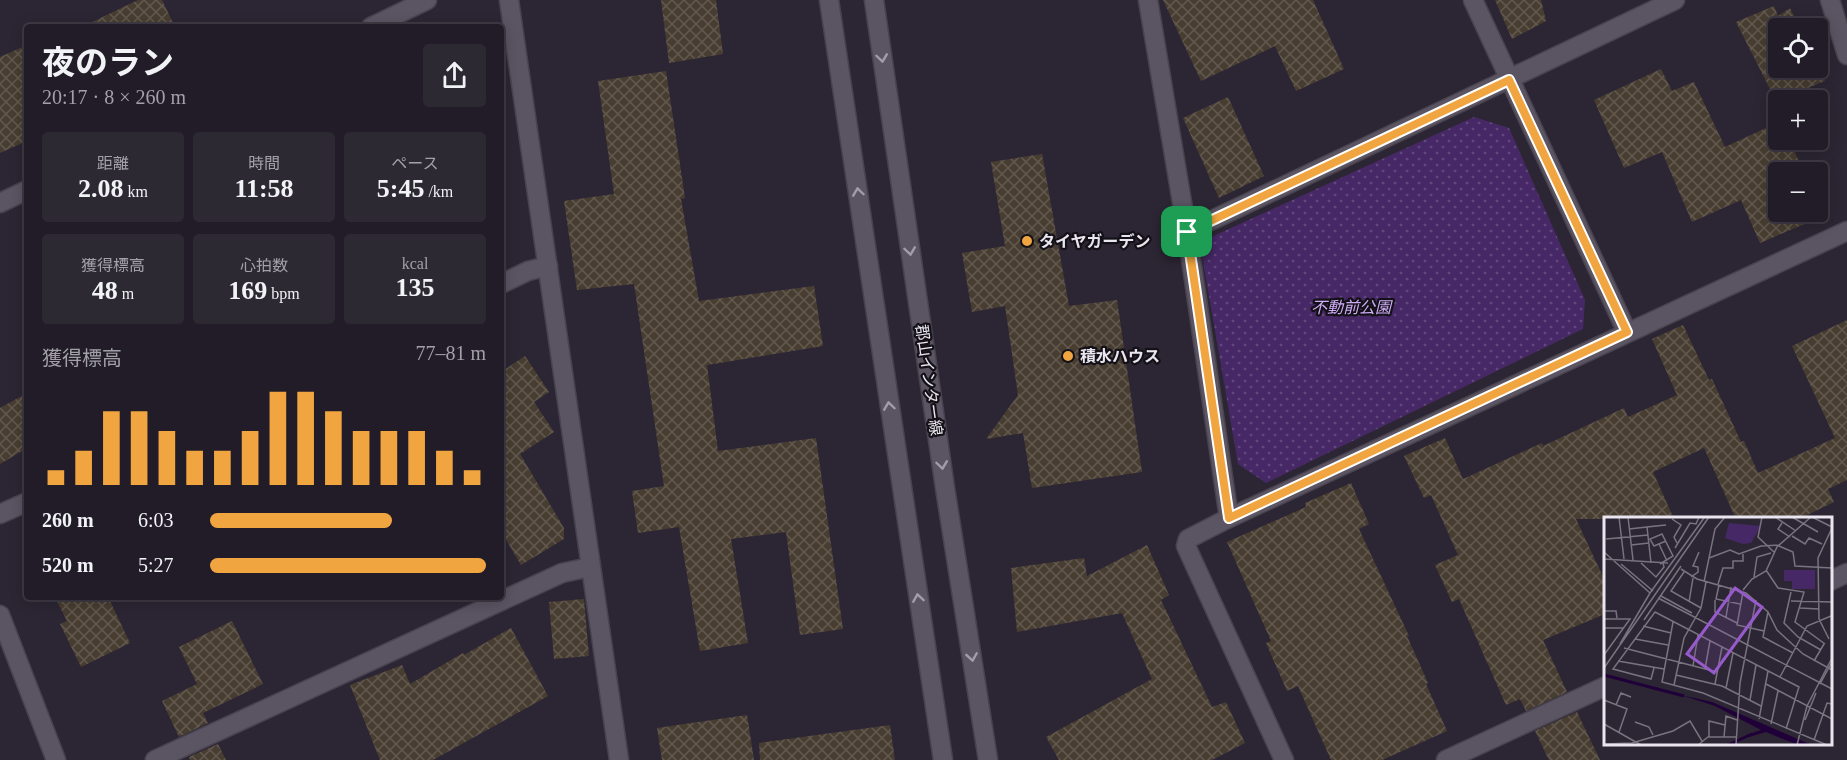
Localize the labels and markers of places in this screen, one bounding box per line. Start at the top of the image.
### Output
pin [1161,206,1212,257]
place label: タイヤガーデン [1039,233,1151,250]
marker: タイヤガーデン [1020,234,1034,248]
place label: 積水ハウス [1080,348,1160,365]
marker: 積水ハウス [1061,349,1075,363]

